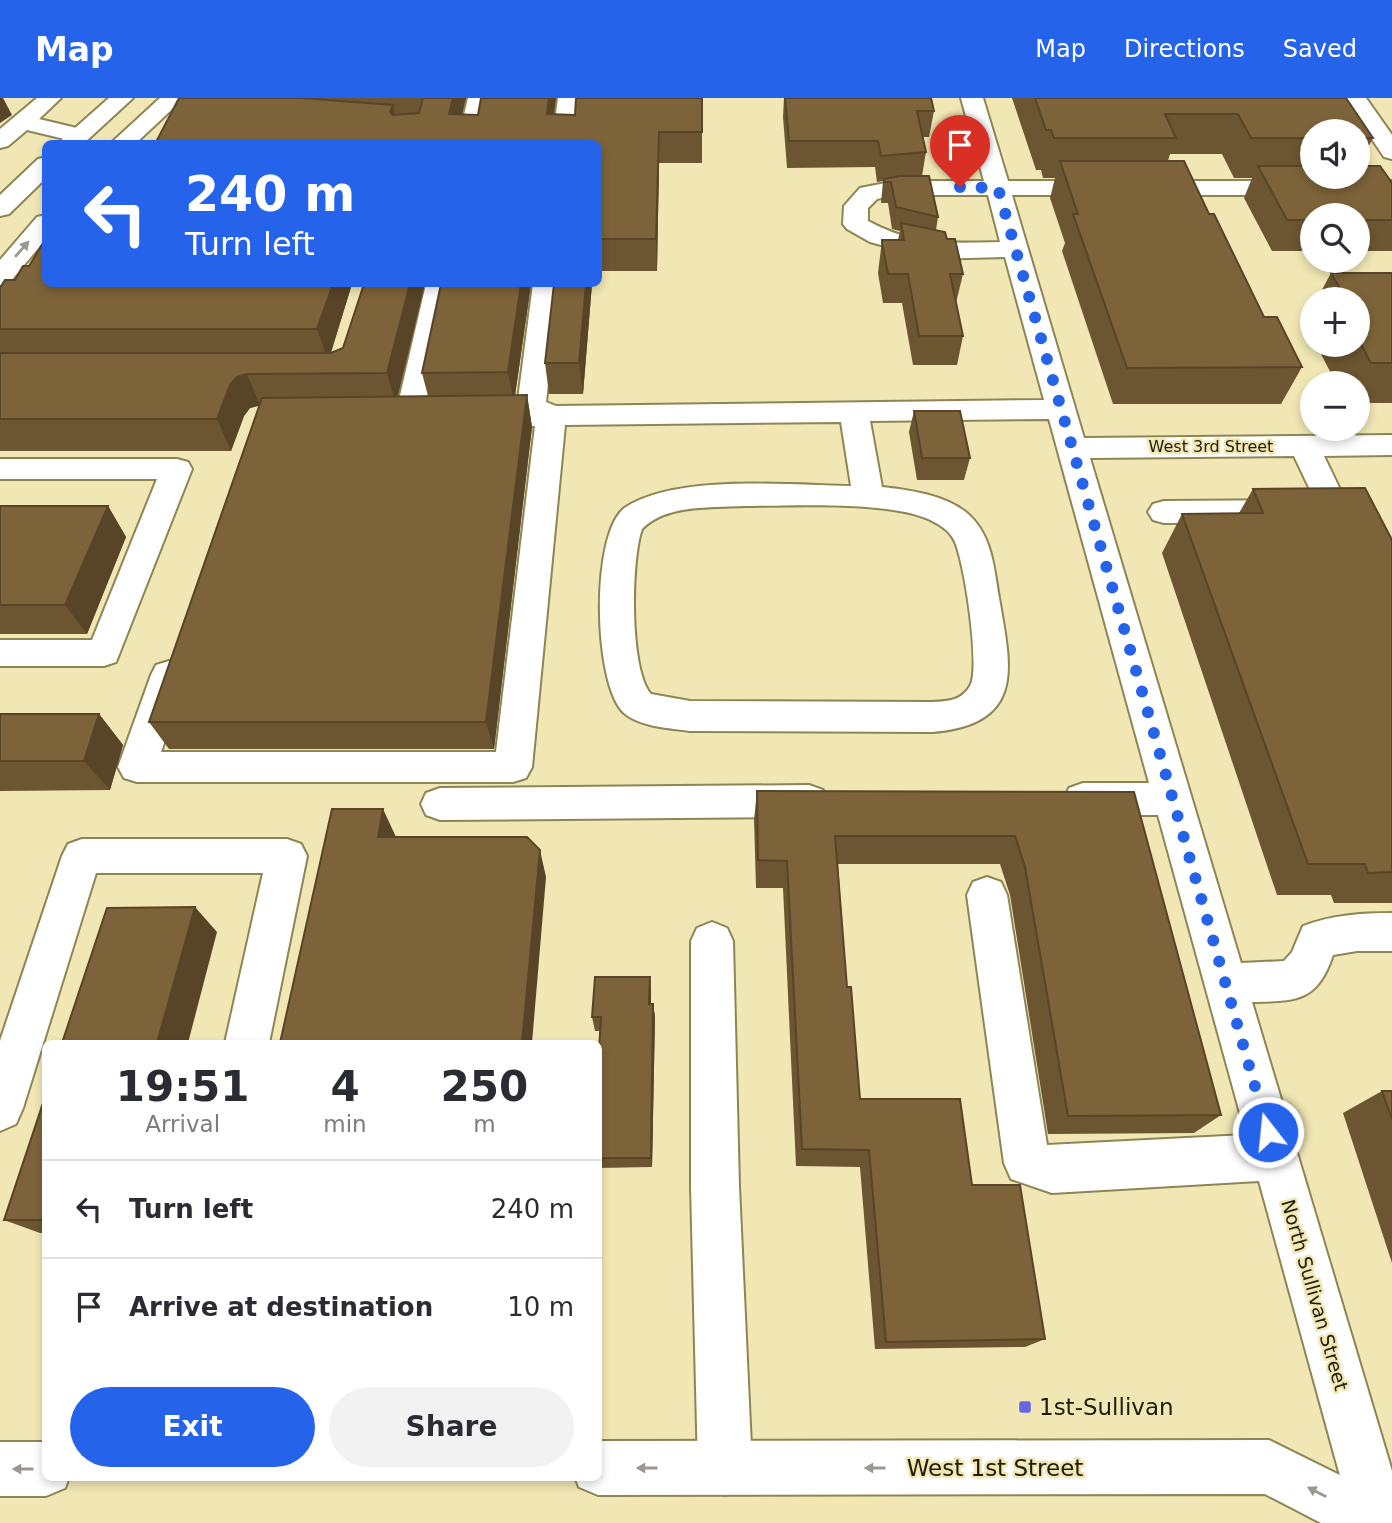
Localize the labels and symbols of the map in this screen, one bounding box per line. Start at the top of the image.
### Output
pin [930,115,990,187]
one-way arrow [14,240,30,258]
street label: West 3rd Street [1149,437,1273,456]
position arrow [1231,1095,1305,1169]
street label: North Sullivan Street [1277,1197,1353,1393]
place label: 1st-Sullivan [1039,1394,1174,1420]
marker: 1st-Sullivan [1017,1399,1033,1415]
street label: West 1st Street [907,1455,1083,1481]
one-way arrow [636,1462,658,1474]
one-way arrow [863,1462,885,1474]
one-way arrow [11,1463,33,1475]
one-way arrow [1307,1486,1327,1497]

